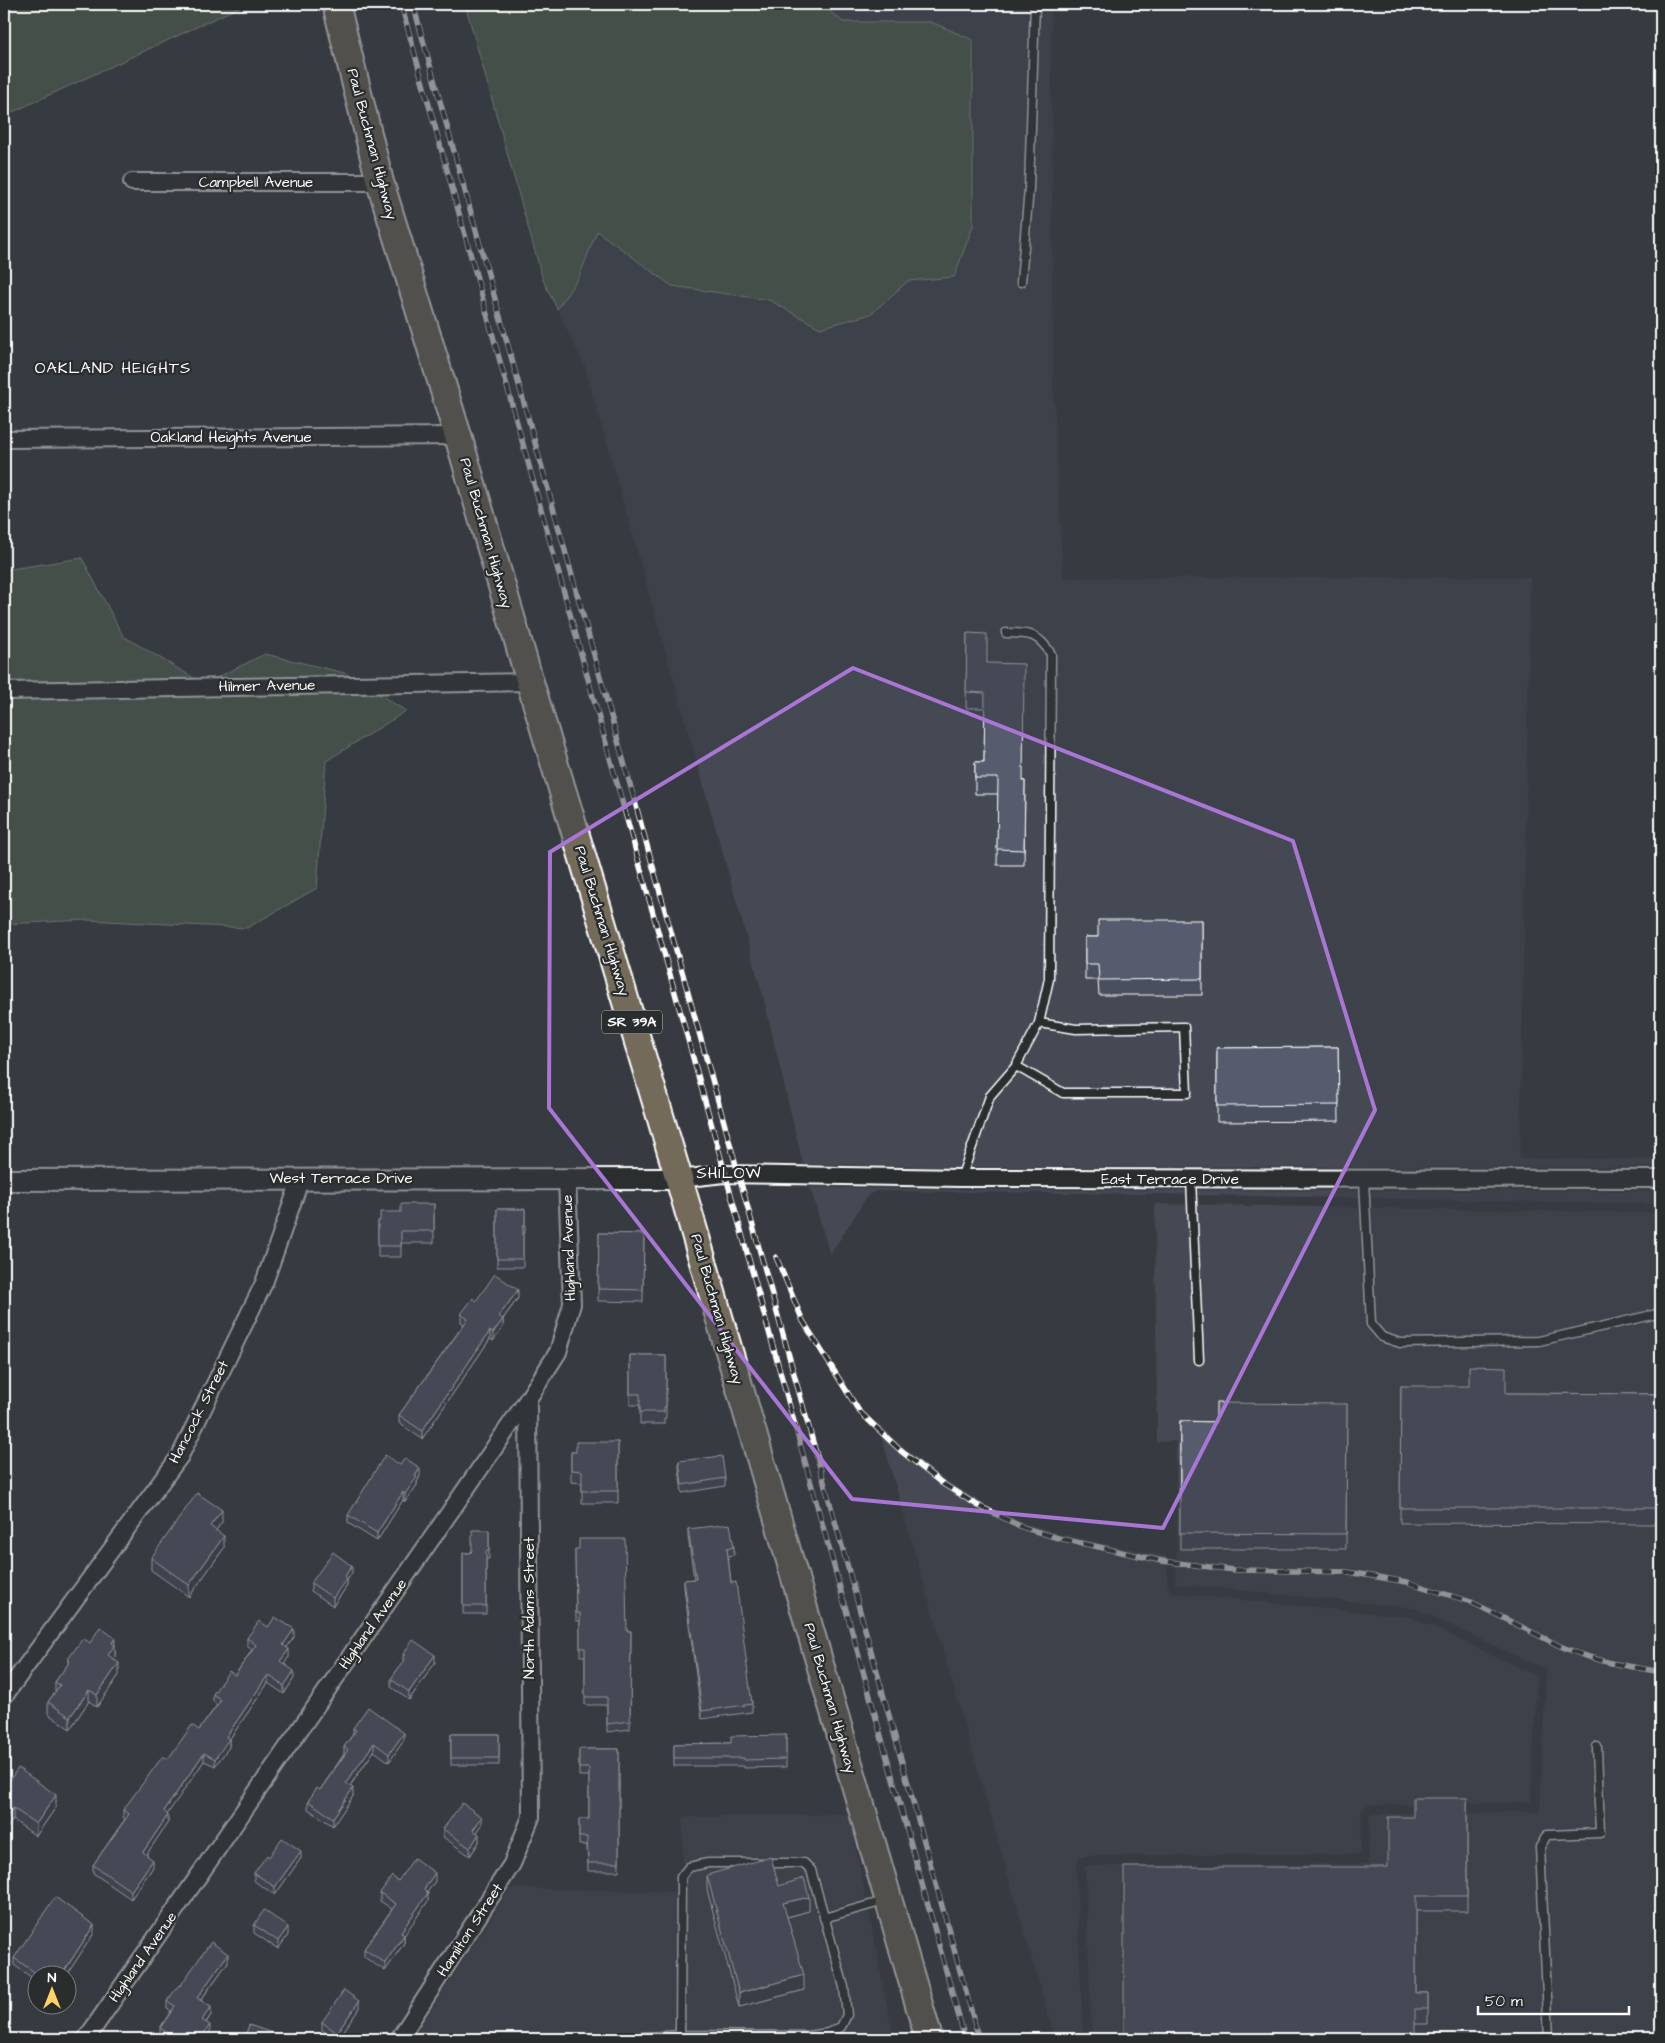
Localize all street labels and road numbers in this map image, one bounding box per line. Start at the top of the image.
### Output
street label: Paul Buchman Highway [341,66,402,222]
street label: Campbell Avenue [199,172,313,193]
street label: Oakland Heights Avenue [150,427,312,449]
street label: Paul Buchman Highway [453,455,518,611]
street label: Hilmer Avenue [219,675,315,697]
street label: Paul Buchman Highway [568,843,635,999]
road number: SR 39A [602,1010,662,1034]
street label: West Terrace Drive [269,1168,413,1189]
street label: East Terrace Drive [1101,1169,1239,1190]
street label: Highland Avenue [557,1194,582,1302]
street label: Paul Buchman Highway [684,1231,749,1387]
street label: Hancock Street [164,1357,234,1467]
street label: North Adams Street [519,1537,540,1679]
street label: Highland Avenue [334,1574,413,1674]
street label: Paul Buchman Highway [797,1620,862,1776]
street label: Hamilton Street [432,1879,508,1981]
street label: Highland Avenue [104,1907,183,2007]

